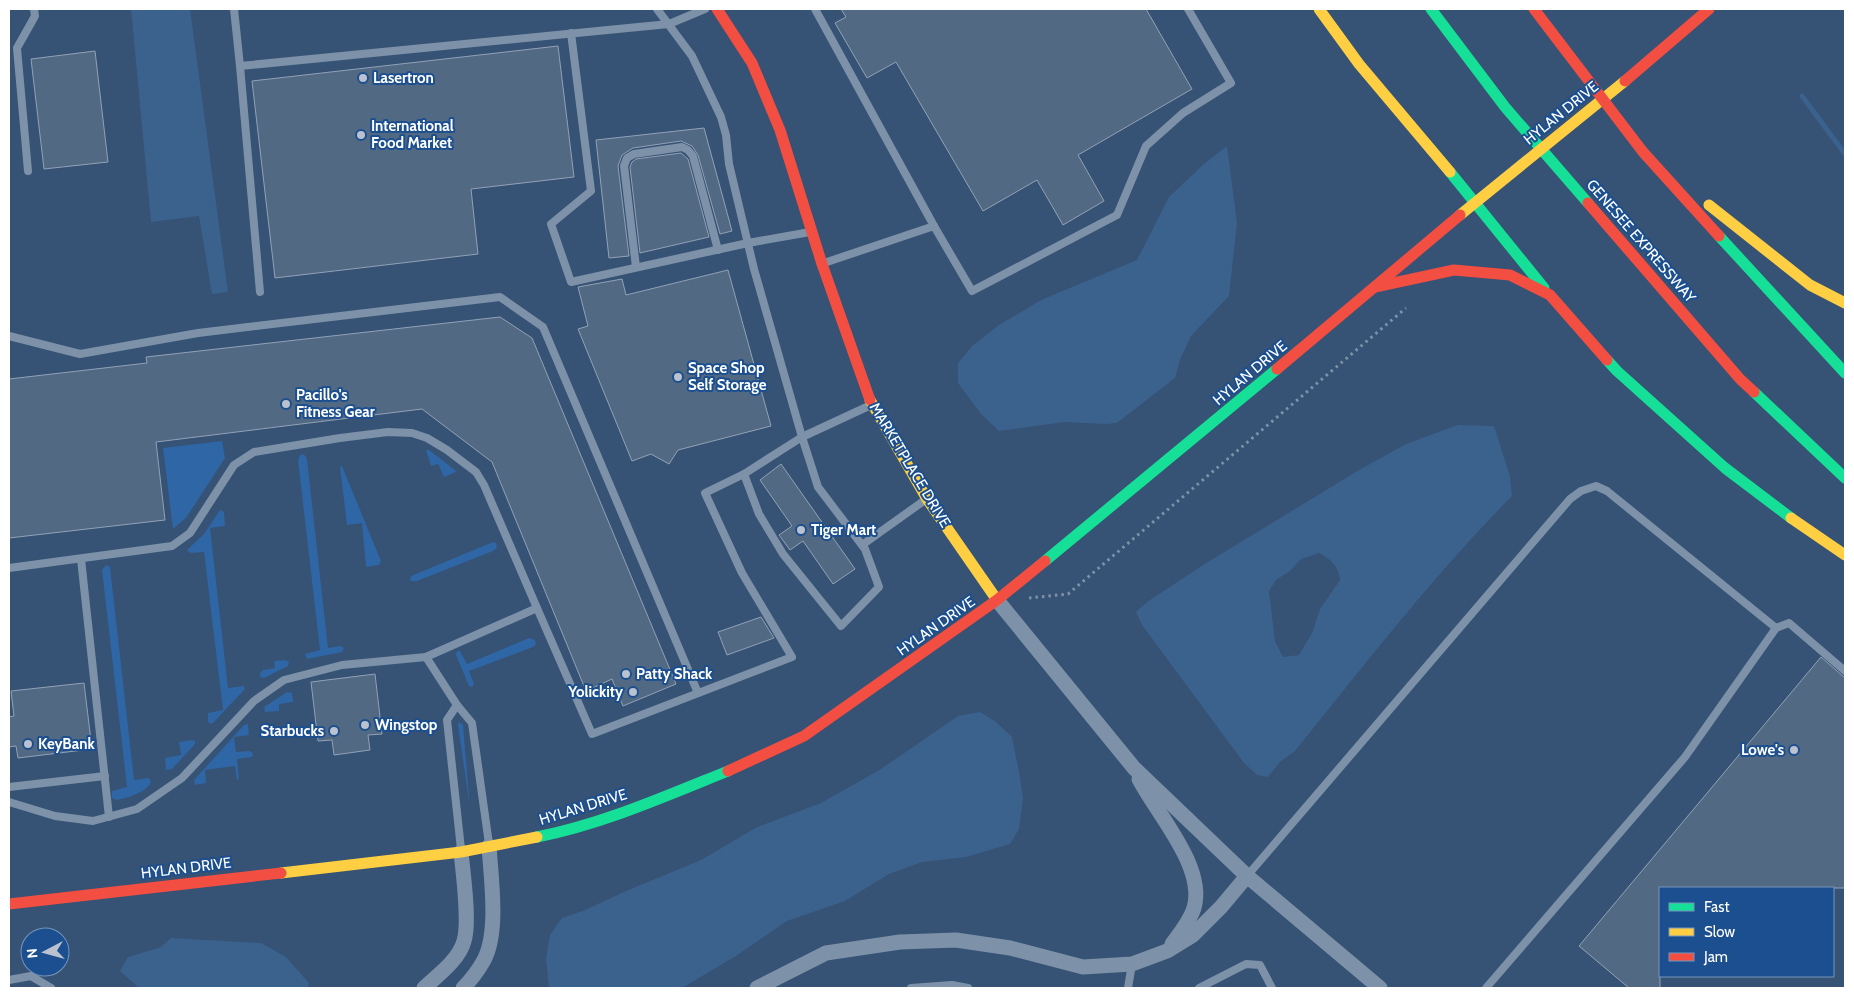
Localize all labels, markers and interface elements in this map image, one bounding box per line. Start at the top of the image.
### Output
place label: Lasertron [373,69,434,87]
marker: Lasertron [357,72,369,84]
street label: HYLAN DRIVE [1520,77,1602,149]
place label: International Food Market [371,117,454,152]
marker: International Food Market [355,129,367,141]
street label: GENESEE EXPRESSWAY [1583,176,1700,307]
street label: HYLAN DRIVE [1209,337,1291,409]
place label: Space Shop Self Storage [688,359,767,394]
marker: Space Shop Self Storage [672,371,684,383]
place label: Pacillo's Fitness Gear [296,386,375,421]
marker: Pacillo's Fitness Gear [280,398,292,410]
street label: MARKETPLACE DRIVE [866,399,954,531]
place label: Tiger Mart [811,521,876,539]
marker: Tiger Mart [795,524,807,536]
street label: HYLAN DRIVE [894,593,978,659]
place label: Patty Shack [636,665,713,683]
marker: Patty Shack [620,668,632,680]
place label: Yolickity [567,683,624,701]
marker: Yolickity [627,686,639,698]
place label: Wingstop [375,716,438,734]
marker: Wingstop [359,719,371,731]
place label: Starbucks [261,722,324,740]
marker: Starbucks [328,725,340,737]
place label: KeyBank [38,735,95,753]
marker: KeyBank [22,738,34,750]
place label: Lowe's [1741,741,1784,759]
marker: Lowe's [1788,744,1800,756]
street label: HYLAN DRIVE [537,785,629,829]
street label: HYLAN DRIVE [140,854,232,882]
legend [1659,887,1834,977]
text: Fast [1704,898,1729,916]
text: Slow [1704,923,1735,941]
north arrow [20,927,70,977]
text: N [23,947,42,959]
text: Jam [1703,948,1728,966]

